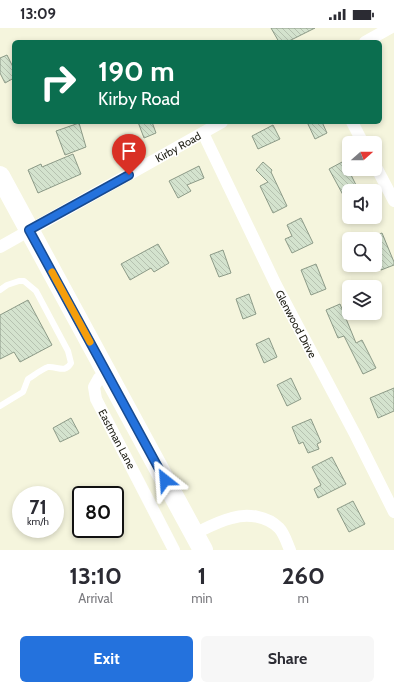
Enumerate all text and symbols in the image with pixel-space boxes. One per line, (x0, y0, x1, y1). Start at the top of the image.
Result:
text: 13:09 (20, 5, 56, 23)
text: 190 m (98, 54, 174, 88)
icon: right (32, 56, 84, 108)
text: Kirby Road (98, 88, 180, 110)
street label: Kirby Road (153, 129, 203, 165)
pin (112, 134, 146, 175)
north arrow (342, 136, 382, 176)
map controls (342, 136, 382, 320)
icon: arrive (118, 140, 140, 162)
button: sound (342, 184, 382, 224)
button: search (342, 232, 382, 272)
button: layers (342, 280, 382, 320)
street label: Glenwood Drive (272, 288, 320, 361)
street label: Eastman Lane (95, 407, 139, 472)
position arrow (144, 459, 186, 501)
speed limit sign: 80 (72, 486, 124, 538)
text: 71 (29, 495, 47, 519)
text: km/h (27, 515, 49, 528)
text: 13:10 (69, 561, 122, 590)
text: 1 (197, 561, 206, 590)
text: 260 (282, 561, 325, 590)
text: Arrival (78, 590, 113, 606)
text: min (191, 590, 213, 606)
text: m (298, 590, 309, 606)
button: Exit (20, 636, 193, 682)
button: Share (201, 636, 374, 682)

